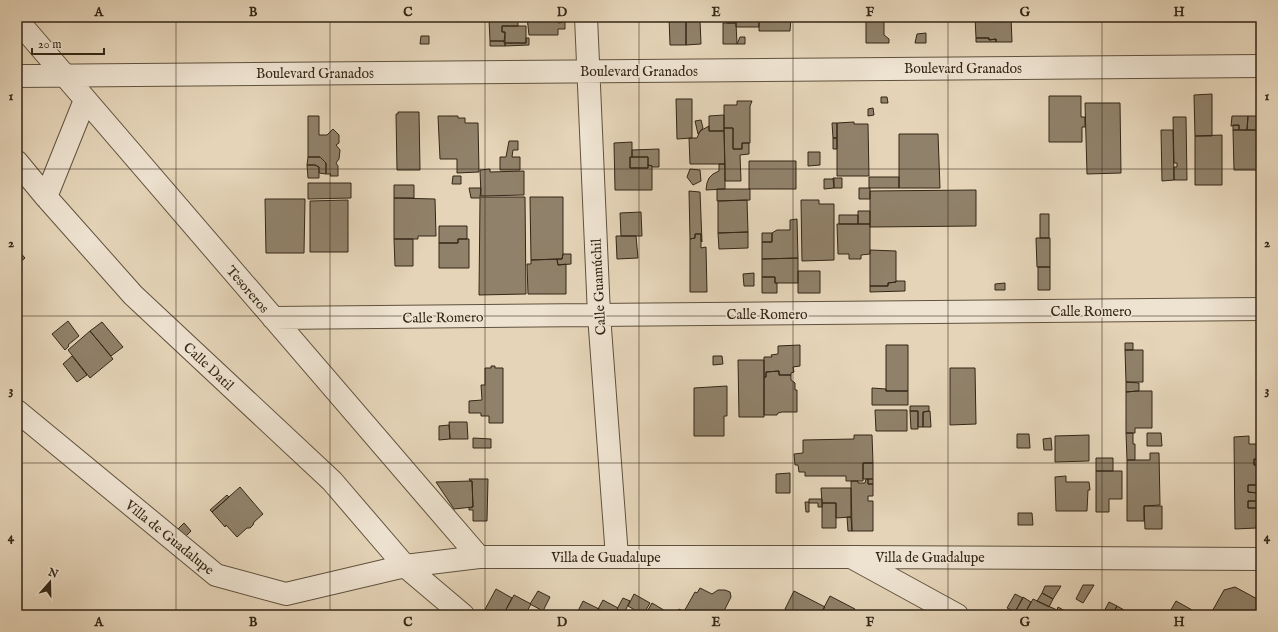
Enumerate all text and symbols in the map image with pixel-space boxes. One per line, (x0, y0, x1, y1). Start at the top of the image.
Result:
text: A (94, 4, 105, 21)
text: B (249, 4, 258, 21)
text: C (403, 4, 413, 21)
text: D (557, 4, 568, 21)
text: E (711, 4, 721, 21)
text: F (866, 4, 875, 21)
text: G (1020, 4, 1031, 21)
text: H (1173, 4, 1185, 21)
scale bar (32, 30, 104, 56)
text: 20 m (38, 37, 61, 52)
street label: Boulevard Granados (904, 60, 1022, 78)
street label: Boulevard Granados (580, 63, 698, 81)
street label: Boulevard Granados (256, 65, 374, 83)
text: 1 (9, 88, 14, 105)
text: 1 (1265, 88, 1270, 105)
text: 2 (8, 235, 14, 252)
text: 2 (1264, 235, 1270, 252)
street label: Calle Guamúchil (587, 238, 611, 336)
street label: Tesoreros (222, 262, 273, 317)
street label: Calle Romero (1050, 303, 1132, 321)
street label: Calle Romero (726, 306, 808, 324)
street label: Calle Romero (402, 308, 484, 328)
street label: Calle Datil (179, 339, 238, 395)
text: 3 (9, 382, 14, 399)
text: 3 (1265, 382, 1270, 399)
street label: Villa de Guadalupe (120, 496, 218, 580)
text: 4 (8, 529, 15, 546)
text: 4 (1264, 529, 1271, 546)
street label: Villa de Guadalupe (550, 549, 661, 567)
street label: Villa de Guadalupe (874, 549, 985, 567)
north arrow (30, 562, 70, 602)
text: N (45, 565, 60, 582)
text: A (94, 614, 105, 631)
text: B (249, 614, 258, 631)
text: C (403, 614, 413, 631)
text: D (557, 614, 568, 631)
text: E (711, 614, 721, 631)
text: F (866, 614, 875, 631)
text: G (1020, 614, 1031, 631)
text: H (1173, 614, 1185, 631)

